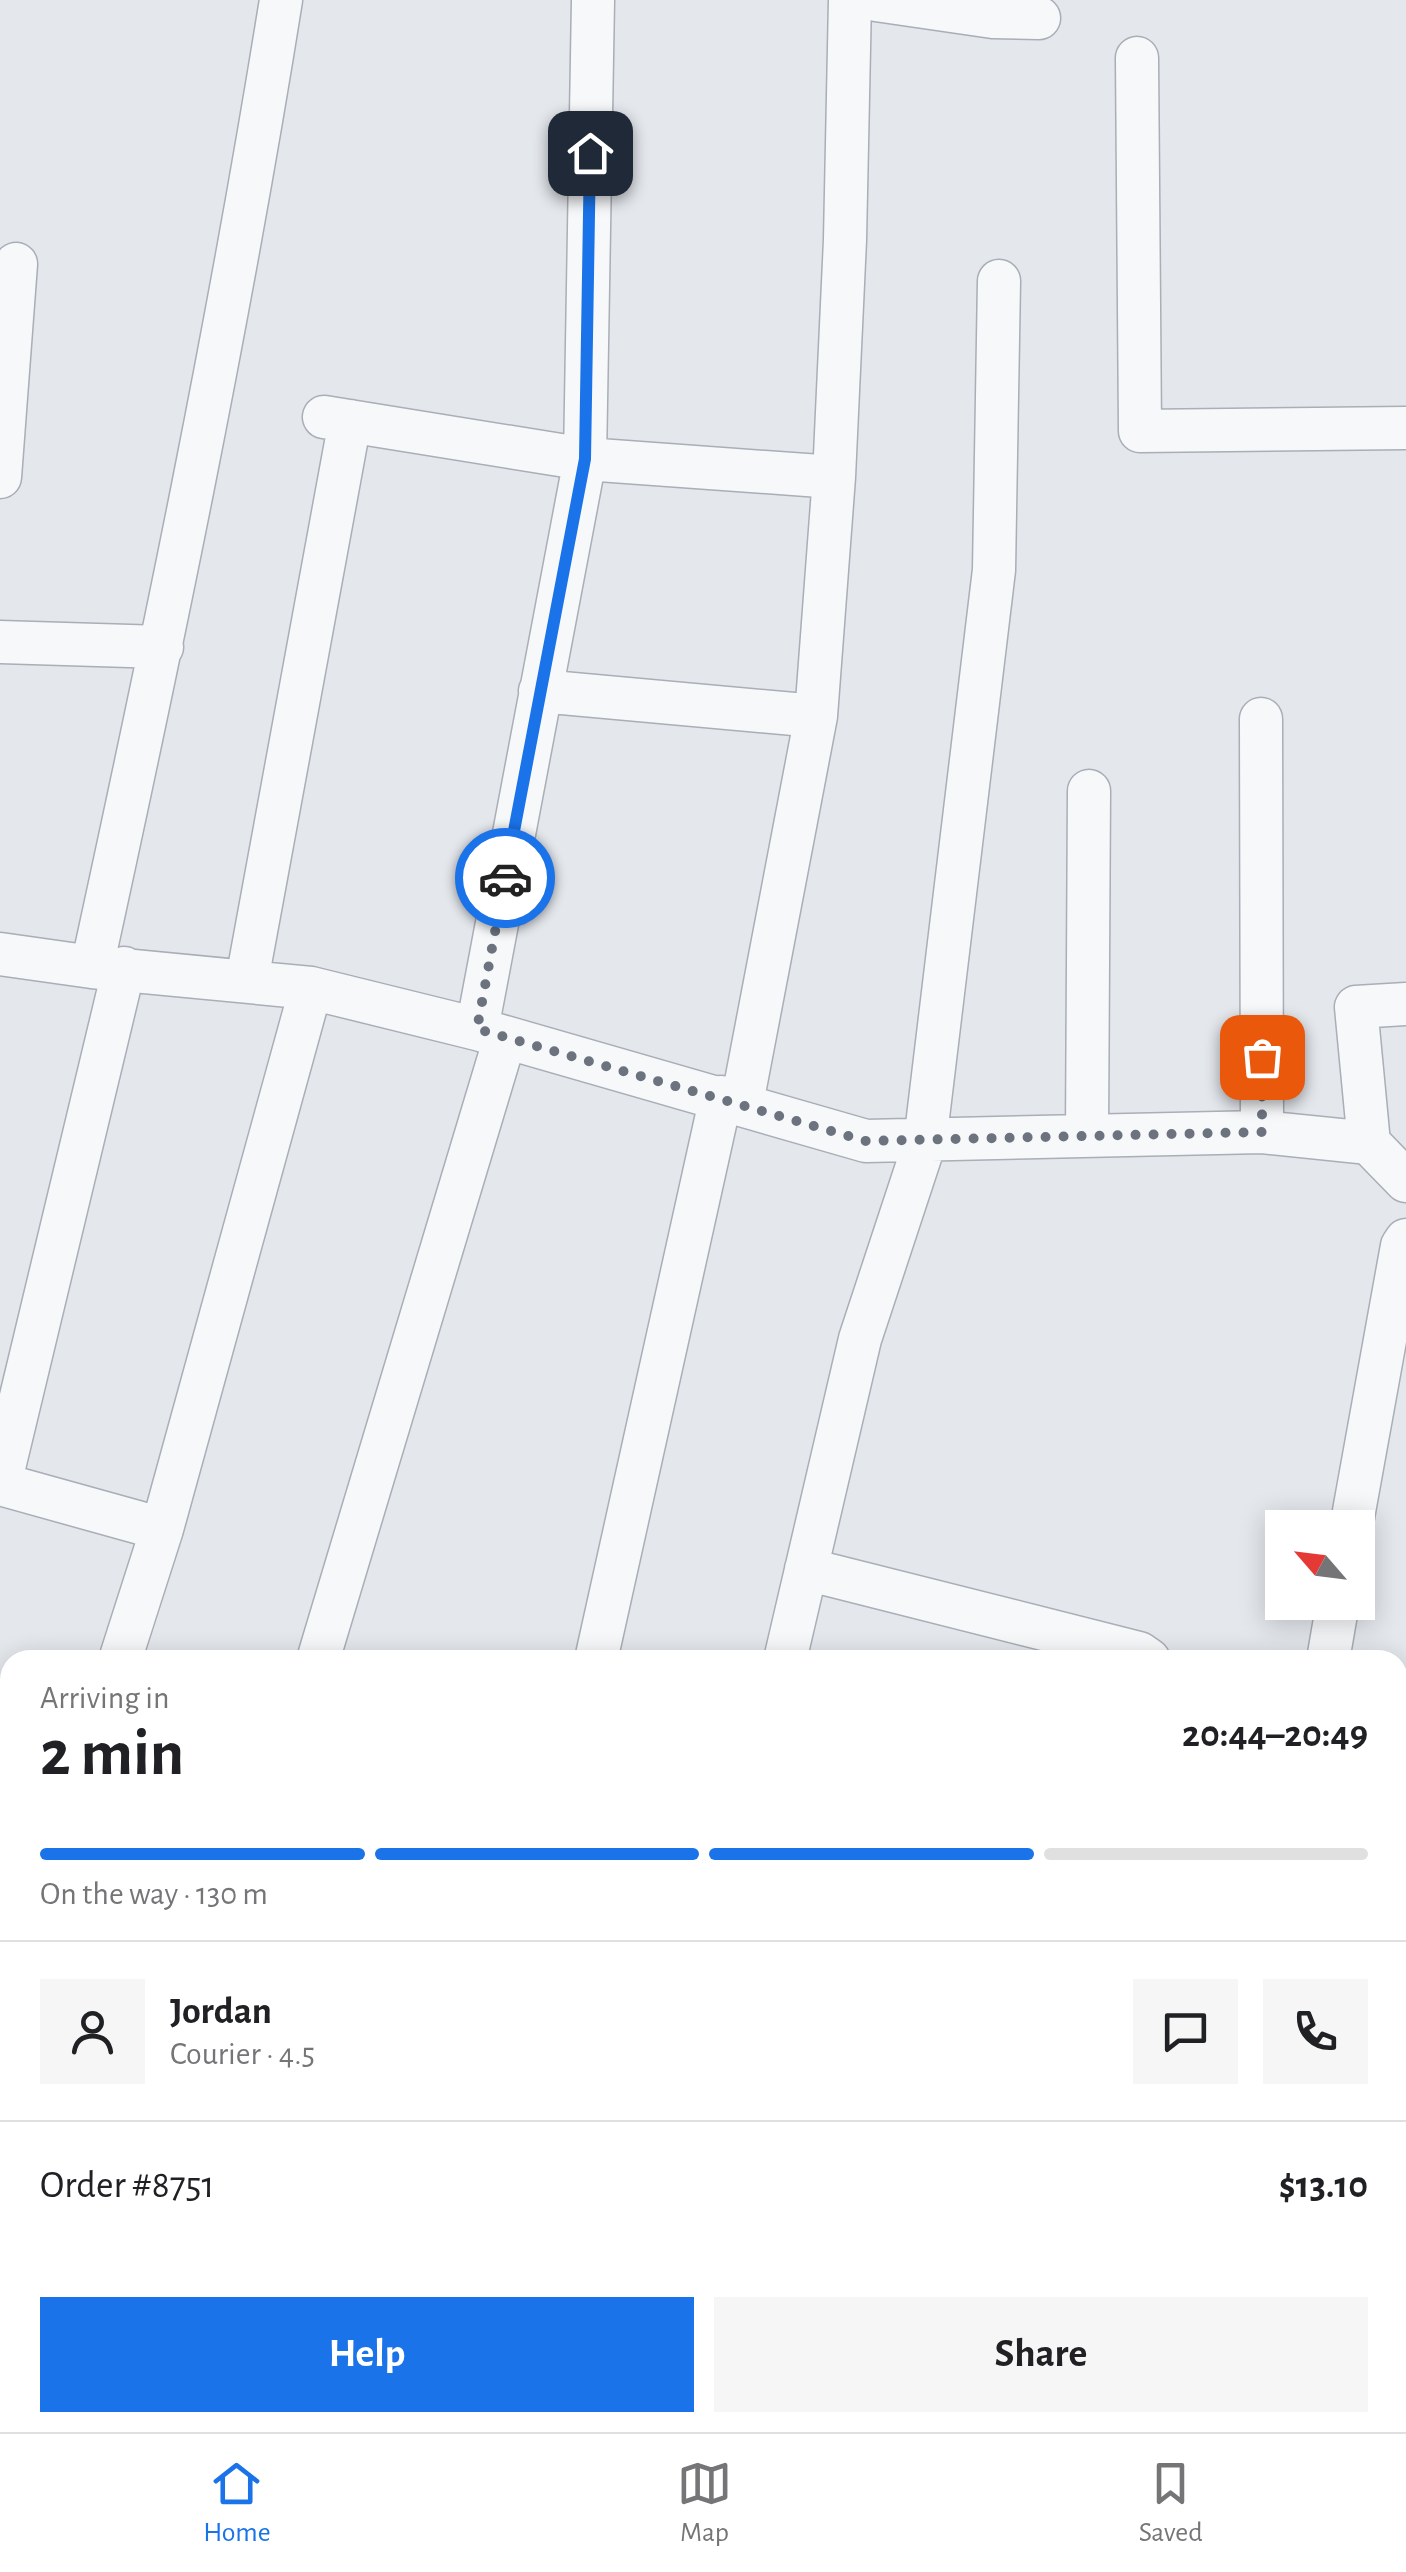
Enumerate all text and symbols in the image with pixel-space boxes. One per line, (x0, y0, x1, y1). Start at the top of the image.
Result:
pin (548, 111, 633, 196)
icon: home (563, 126, 618, 181)
courier (455, 828, 555, 928)
icon: car (478, 851, 533, 906)
pin (1220, 1015, 1305, 1100)
icon: bag (1235, 1030, 1290, 1085)
north arrow (1265, 1510, 1375, 1620)
map controls (1265, 1510, 1375, 1620)
text: Arriving in (40, 1682, 169, 1714)
text: 20:44–20:49 (1182, 1716, 1368, 1754)
text: 2 min (40, 1722, 184, 1787)
text: On the way · 130 m (40, 1878, 268, 1910)
button: person (40, 1979, 145, 2084)
button: chat (1133, 1979, 1238, 2084)
button: phone (1263, 1979, 1368, 2084)
text: Jordan (170, 1993, 272, 2031)
text: Courier · 4.5 (170, 2038, 315, 2070)
text: Order #8751 (40, 2167, 215, 2205)
text: $13.10 (1279, 2167, 1368, 2205)
button: Help (40, 2297, 694, 2412)
button: Share (714, 2297, 1368, 2412)
tab: Home (203, 2456, 271, 2550)
tab: Map (677, 2456, 732, 2550)
tab: Saved (1139, 2456, 1203, 2550)

